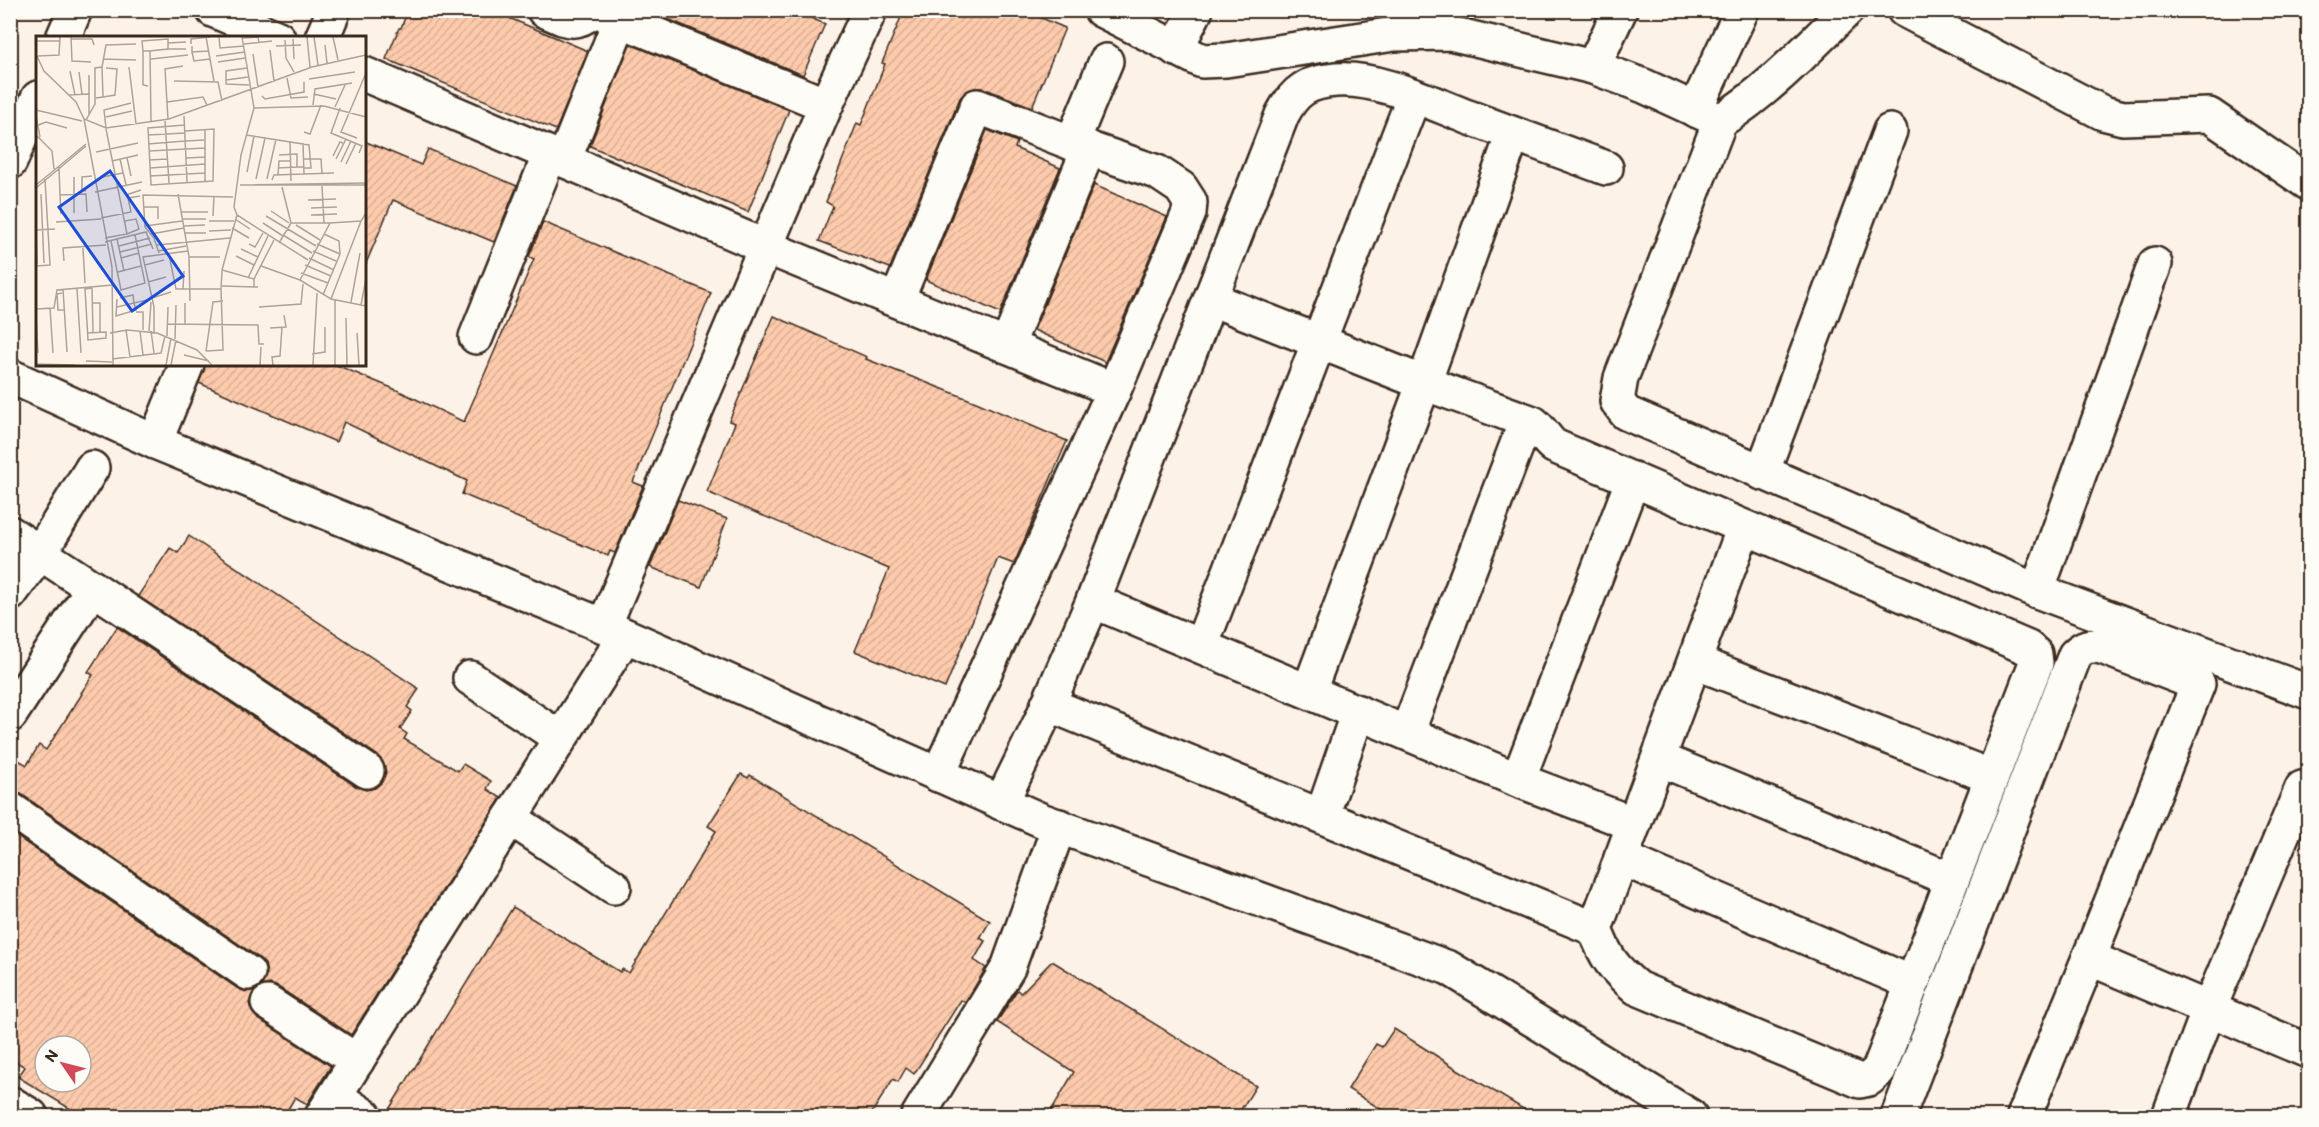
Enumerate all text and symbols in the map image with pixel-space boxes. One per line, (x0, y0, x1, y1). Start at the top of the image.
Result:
inset map (36, 36, 366, 366)
north arrow (33, 1034, 93, 1094)
text: N (40, 1046, 62, 1066)

